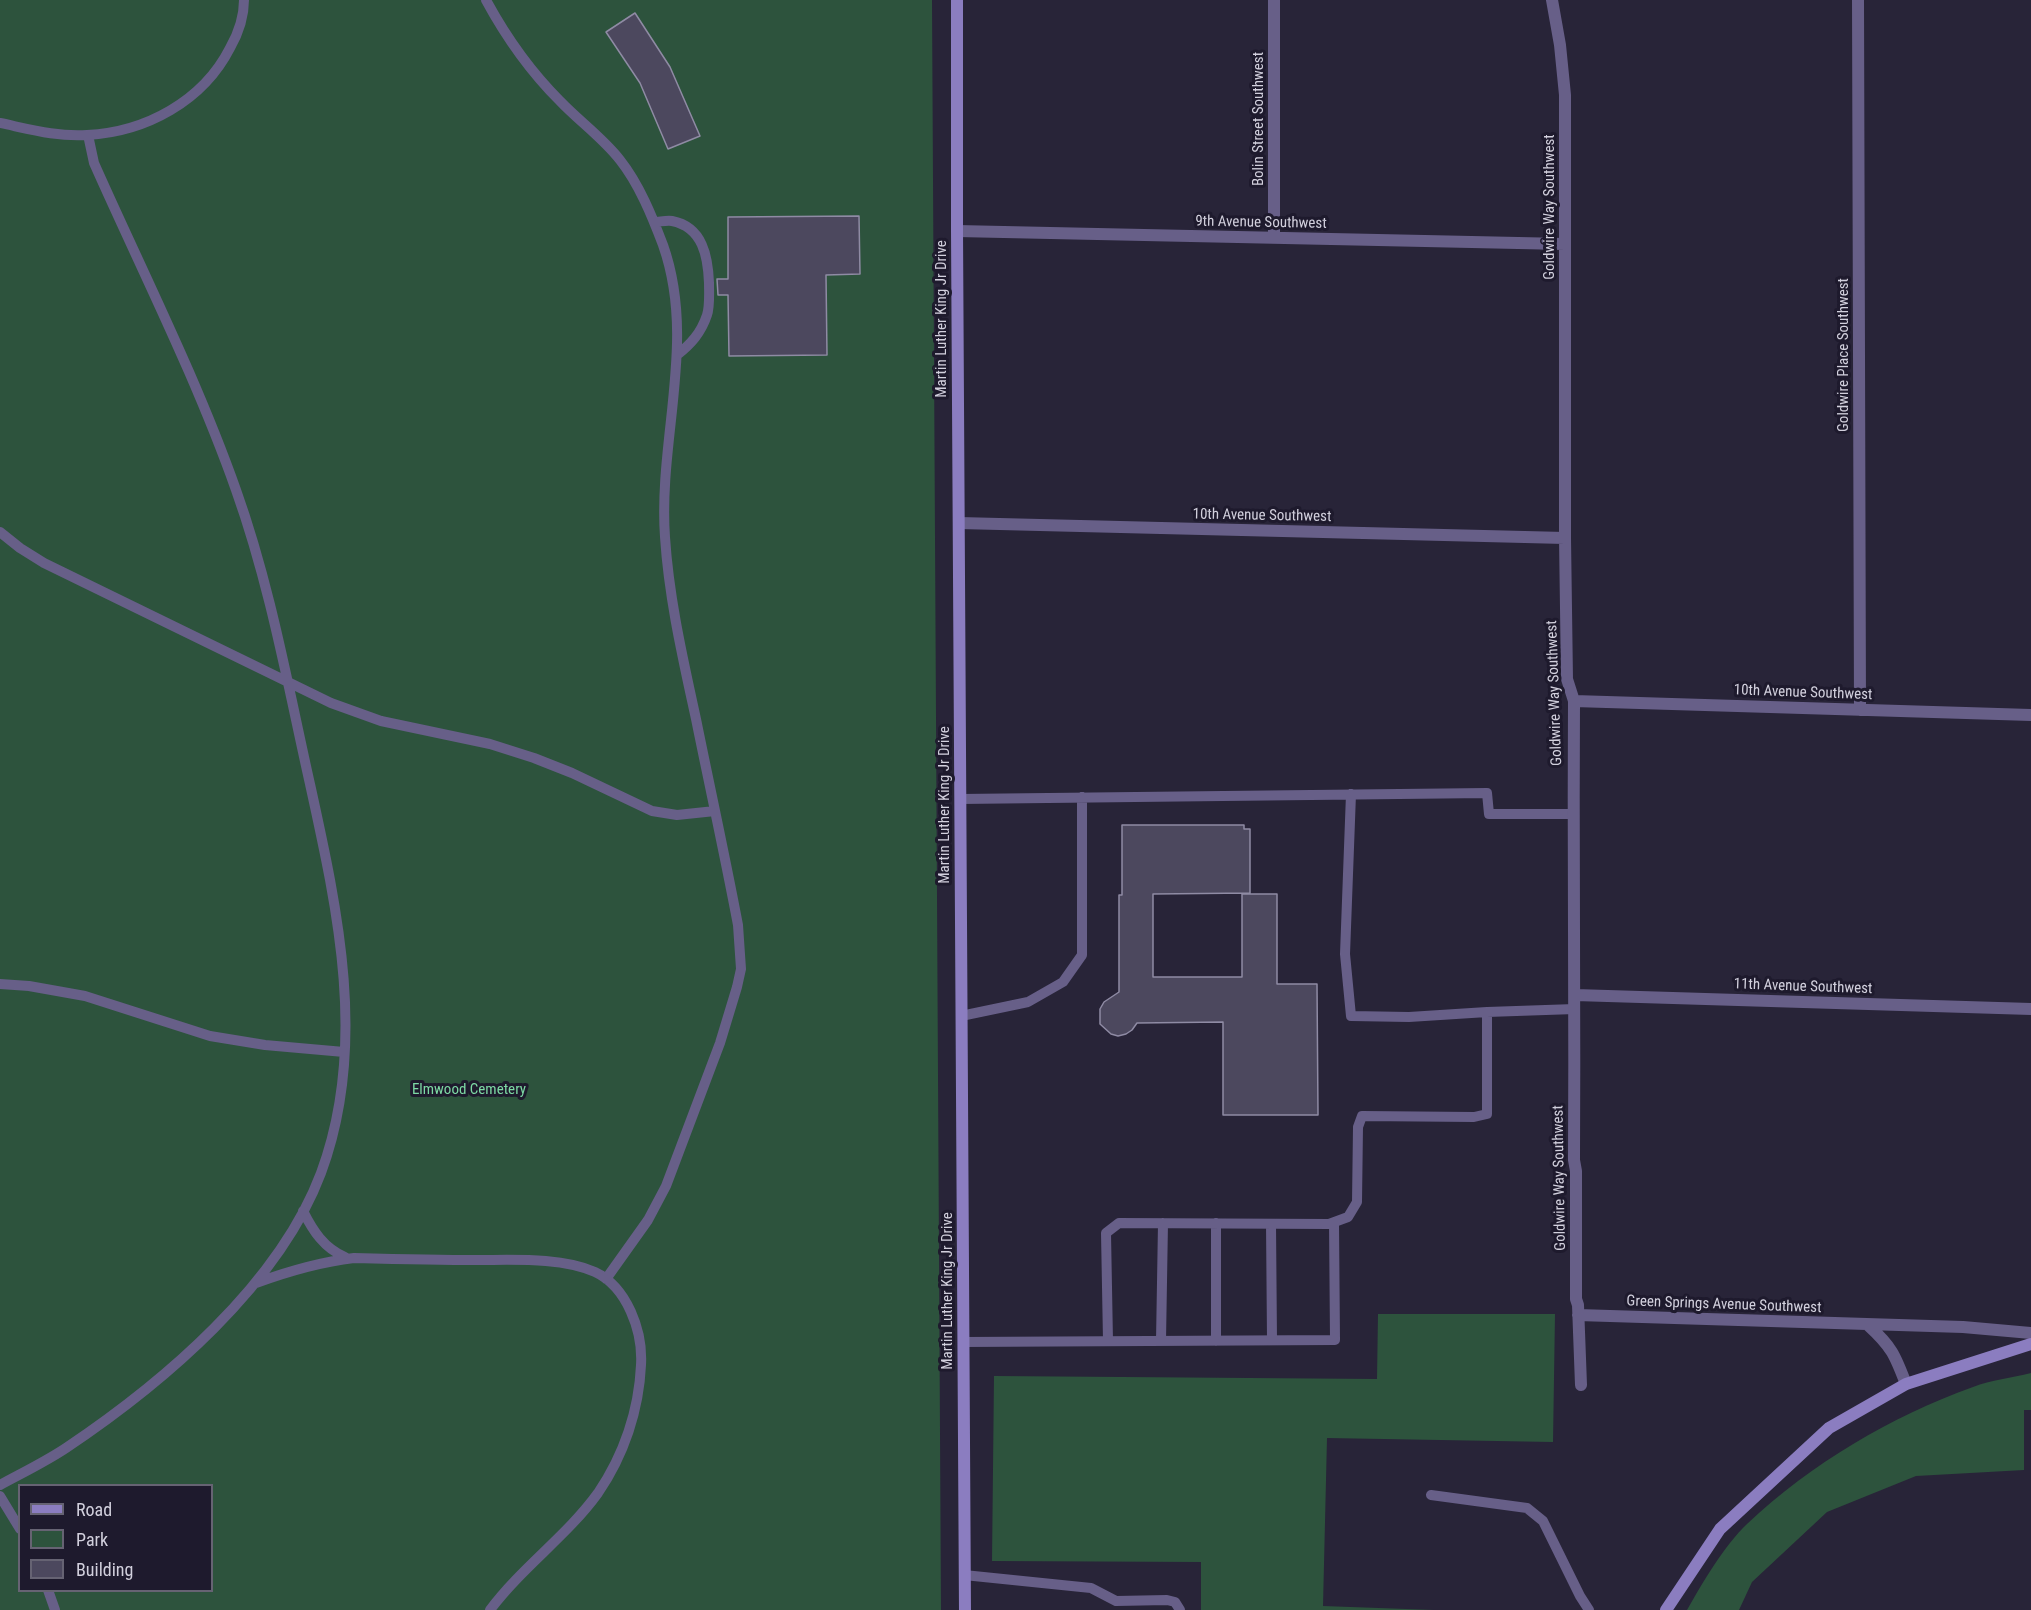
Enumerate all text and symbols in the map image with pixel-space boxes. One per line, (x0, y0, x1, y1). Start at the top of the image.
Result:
street label: Bolin Street Southwest (1250, 52, 1268, 186)
street label: Goldwire Way Southwest (1541, 134, 1559, 280)
street label: 9th Avenue Southwest (1195, 213, 1327, 233)
street label: Martin Luther King Jr Drive (933, 240, 951, 398)
street label: Goldwire Place Southwest (1835, 278, 1853, 432)
street label: 10th Avenue Southwest (1192, 506, 1332, 526)
street label: Goldwire Way Southwest (1543, 620, 1567, 766)
street label: 10th Avenue Southwest (1733, 682, 1873, 704)
street label: Martin Luther King Jr Drive (936, 726, 954, 884)
street label: 11th Avenue Southwest (1733, 976, 1873, 998)
park label: Elmwood Cemetery (412, 1081, 526, 1099)
street label: Goldwire Way Southwest (1550, 1105, 1570, 1251)
street label: Martin Luther King Jr Drive (939, 1212, 957, 1370)
street label: Green Springs Avenue Southwest (1626, 1293, 1822, 1317)
legend (18, 1484, 213, 1592)
text: Road (76, 1499, 112, 1520)
text: Park (76, 1529, 108, 1550)
text: Building (76, 1559, 133, 1580)

